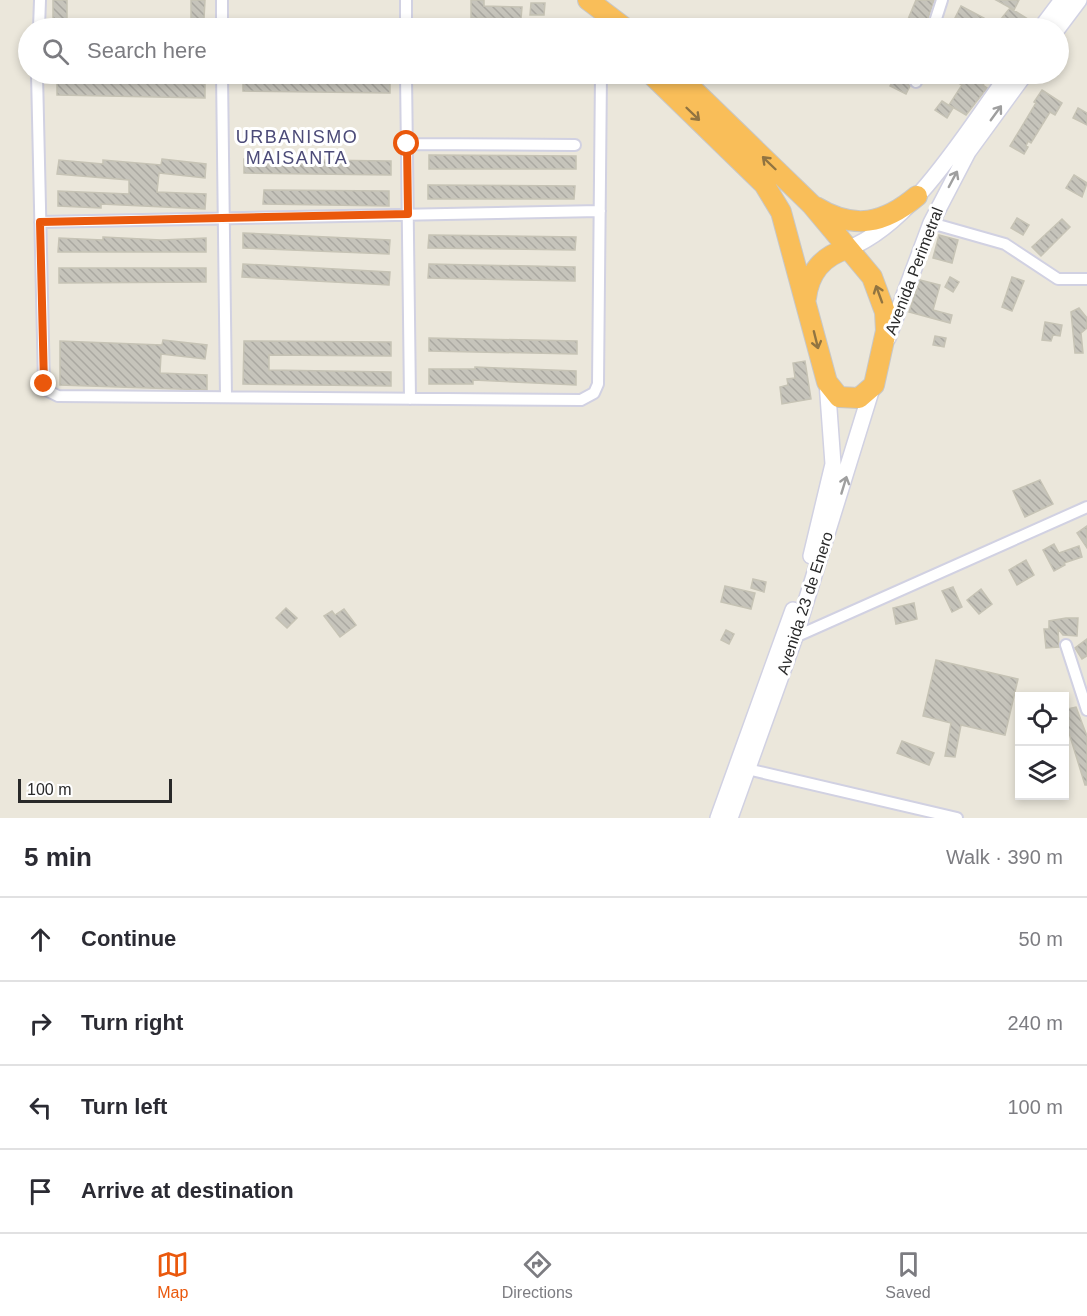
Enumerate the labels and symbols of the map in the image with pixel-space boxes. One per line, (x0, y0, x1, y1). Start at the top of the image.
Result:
one-way arrow (990, 105, 1002, 121)
one-way arrow (685, 107, 700, 121)
district label: URBANISMO MAISANTA (236, 127, 358, 168)
route start (393, 130, 419, 156)
one-way arrow (761, 156, 776, 171)
one-way arrow (948, 170, 960, 188)
street label: Avenida Perimetral (882, 205, 946, 337)
one-way arrow (873, 285, 884, 304)
one-way arrow (811, 330, 823, 349)
route end (30, 370, 56, 396)
one-way arrow (839, 476, 850, 495)
street label: Avenida 23 de Enero (774, 529, 836, 677)
scale bar (18, 776, 172, 804)

